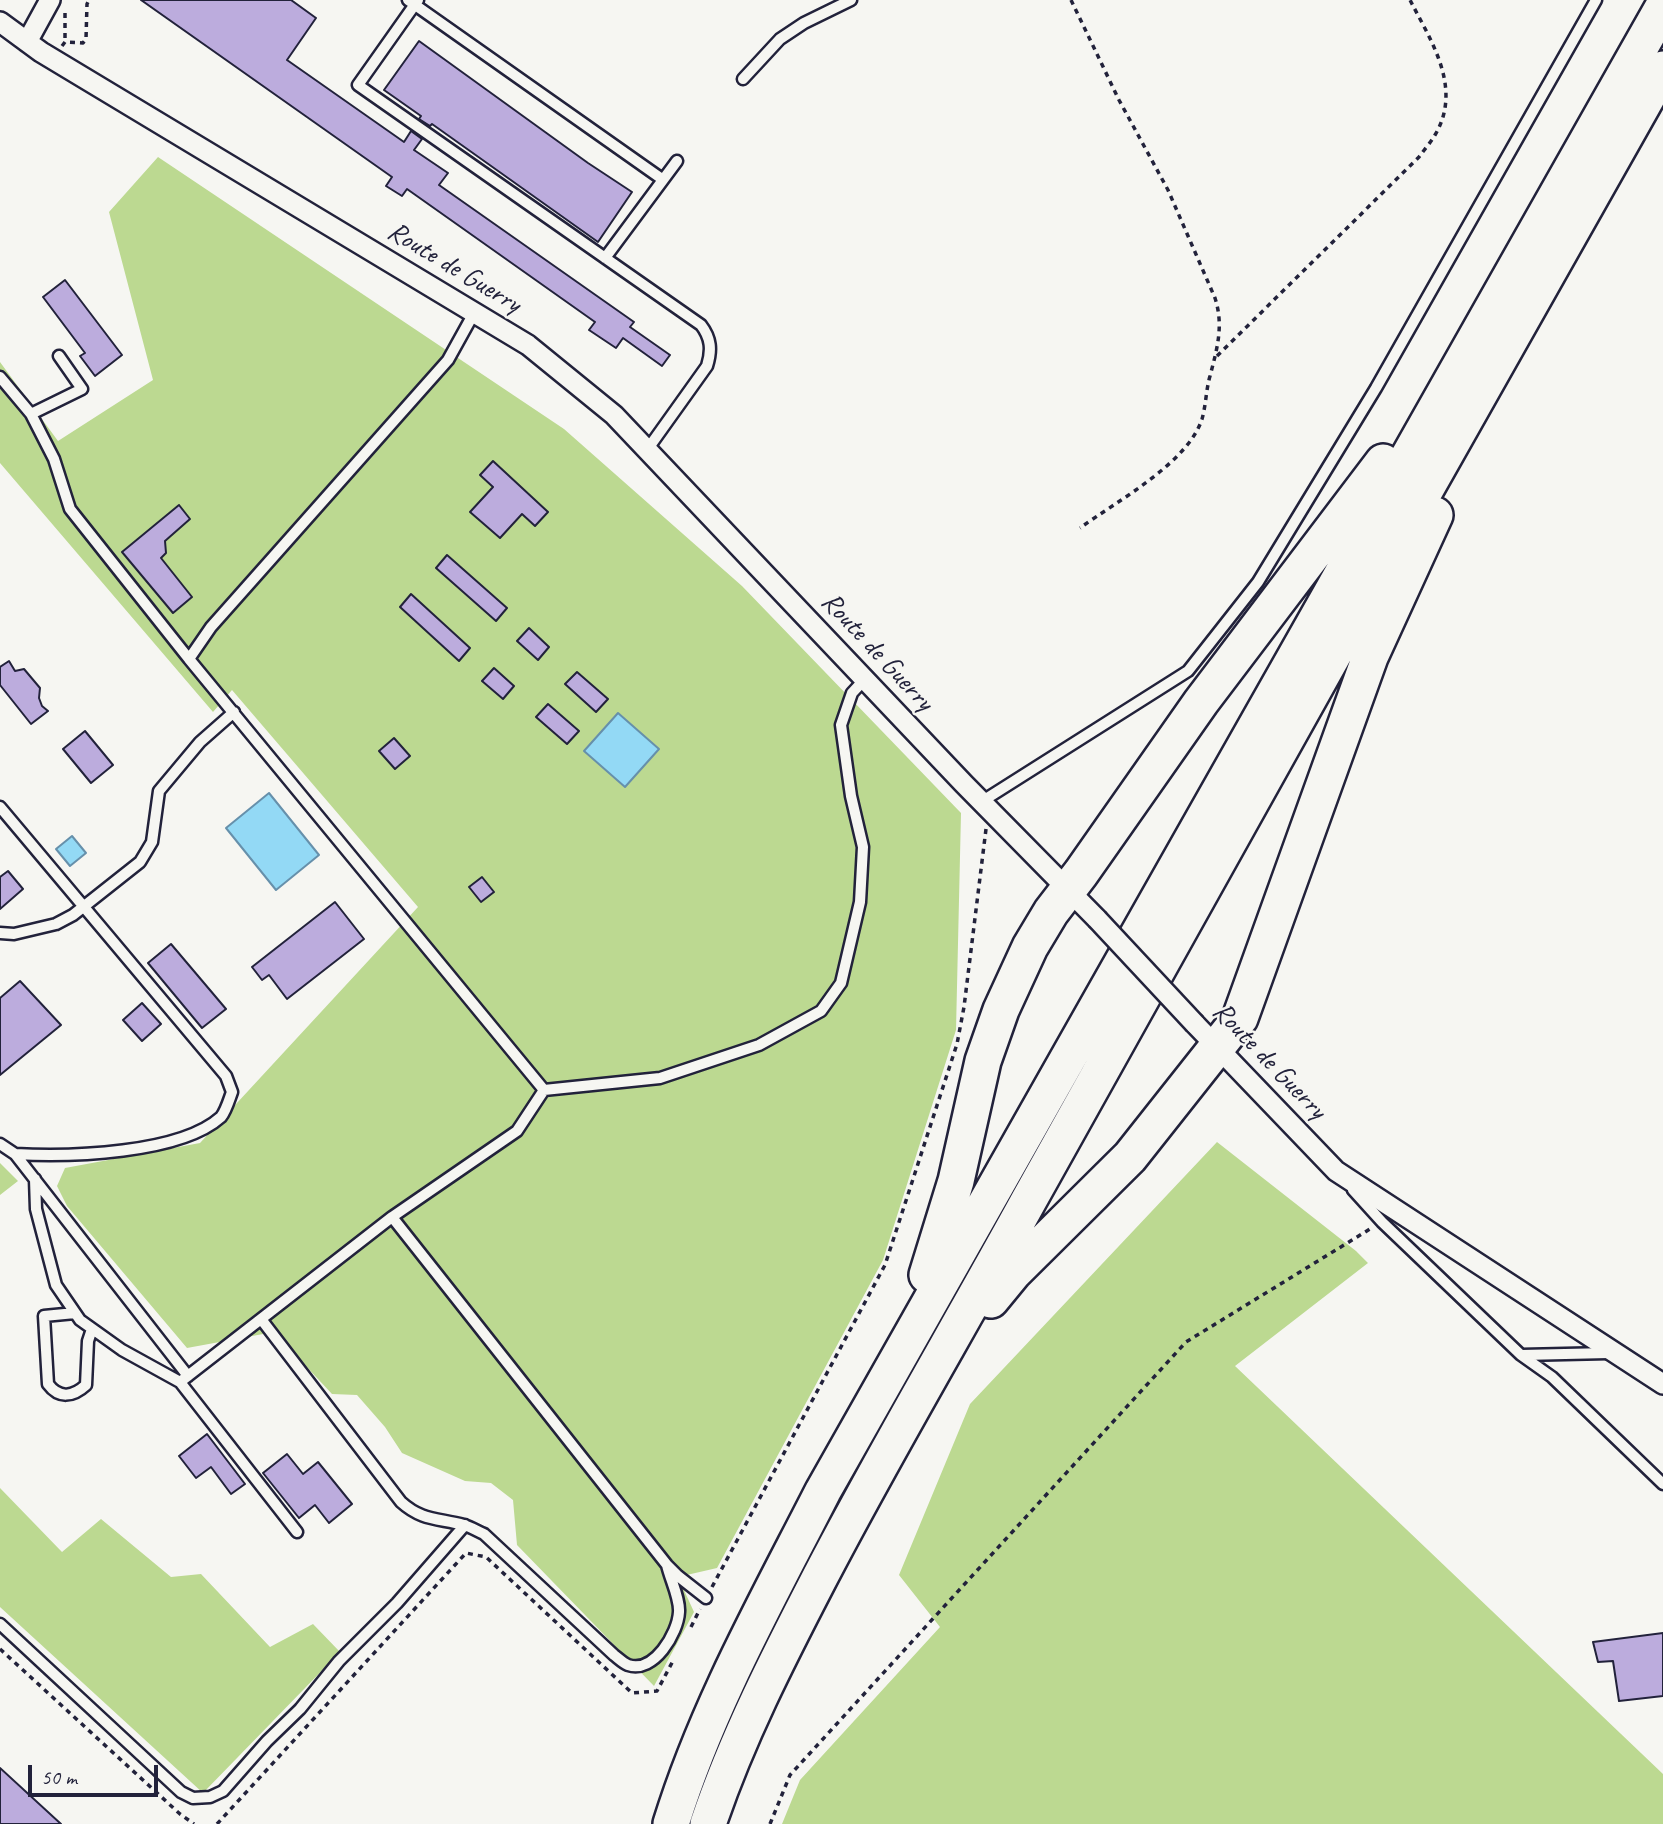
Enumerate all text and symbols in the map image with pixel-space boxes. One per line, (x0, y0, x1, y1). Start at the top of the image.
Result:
street label: Route de Guerry (381, 215, 527, 321)
street label: Route de Guerry (814, 586, 940, 718)
street label: Route de Guerry (1205, 995, 1333, 1127)
scale bar (32, 1750, 161, 1794)
text: 50 m (41, 1764, 77, 1790)

